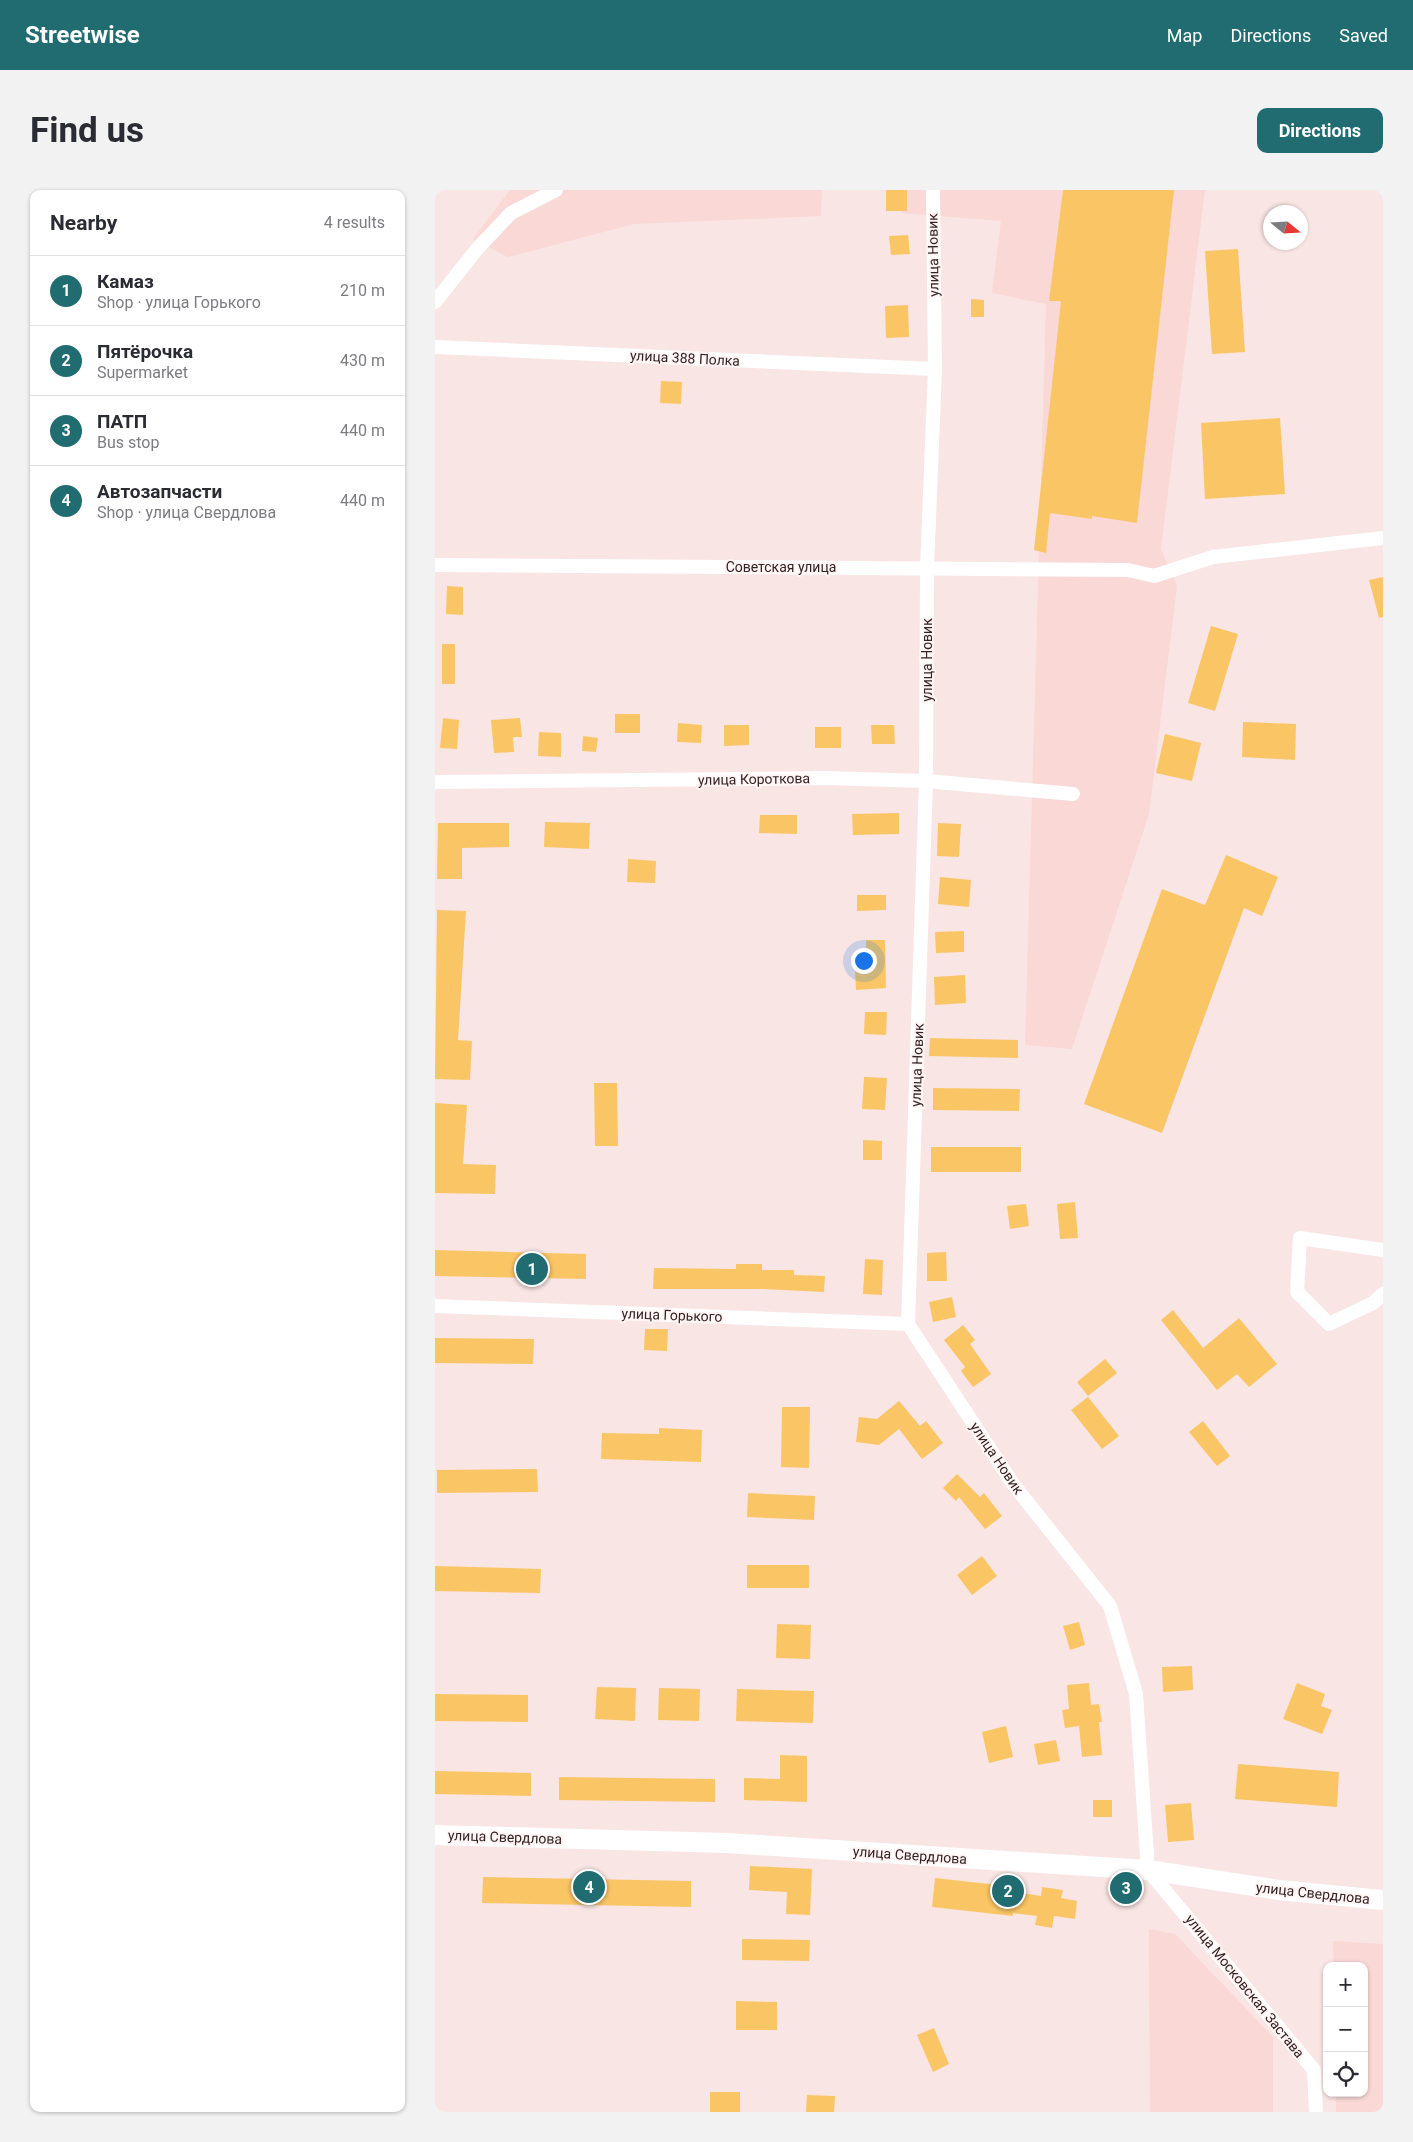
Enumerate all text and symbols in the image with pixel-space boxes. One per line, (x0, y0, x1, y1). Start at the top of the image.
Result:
text: Streetwise (25, 21, 140, 49)
text: Map (1167, 25, 1202, 46)
text: Directions (1230, 25, 1311, 46)
text: Saved (1339, 25, 1388, 46)
button: Directions (1257, 108, 1383, 153)
text: Find us (30, 110, 144, 151)
north arrow (1263, 205, 1308, 250)
text: Nearby (50, 211, 117, 235)
text: 4 results (324, 213, 385, 232)
street label: улица Новик (924, 213, 942, 297)
text: Камаз (97, 270, 154, 293)
text: 1 (61, 281, 71, 300)
text: 210 m (340, 281, 385, 300)
text: Shop · улица Горького (97, 293, 261, 312)
text: Пятёрочка (97, 340, 193, 363)
street label: улица 388 Полка (630, 347, 740, 369)
text: 2 (61, 351, 71, 370)
text: 430 m (340, 351, 385, 370)
text: Supermarket (97, 363, 188, 382)
text: ПАТП (97, 410, 147, 433)
text: 3 (61, 421, 71, 440)
text: 440 m (340, 421, 385, 440)
text: Bus stop (97, 433, 159, 452)
text: Автозапчасти (97, 480, 222, 503)
text: 4 (61, 491, 71, 510)
text: 440 m (340, 491, 385, 510)
text: Shop · улица Свердлова (97, 503, 276, 522)
street label: Советская улица (726, 559, 836, 575)
street label: улица Новик (919, 618, 935, 702)
street label: улица Короткова (698, 770, 810, 788)
your location (851, 948, 877, 974)
street label: улица Новик (908, 1023, 926, 1107)
pin: 1 (516, 1250, 548, 1288)
street label: улица Горького (621, 1305, 723, 1325)
street label: улица Новик (967, 1419, 1027, 1497)
street label: улица Свердлова (448, 1827, 562, 1847)
street label: улица Свердлова (852, 1843, 968, 1867)
pin: 4 (573, 1868, 605, 1906)
pin: 3 (1110, 1869, 1142, 1907)
pin: 2 (992, 1872, 1024, 1910)
street label: улица Свердлова (1255, 1879, 1371, 1907)
street label: улица Московская Застава (1182, 1911, 1308, 2061)
map controls (1323, 1962, 1368, 2097)
button: + (1323, 1962, 1368, 2007)
button: − (1323, 2007, 1368, 2052)
button: locate (1323, 2052, 1368, 2097)

